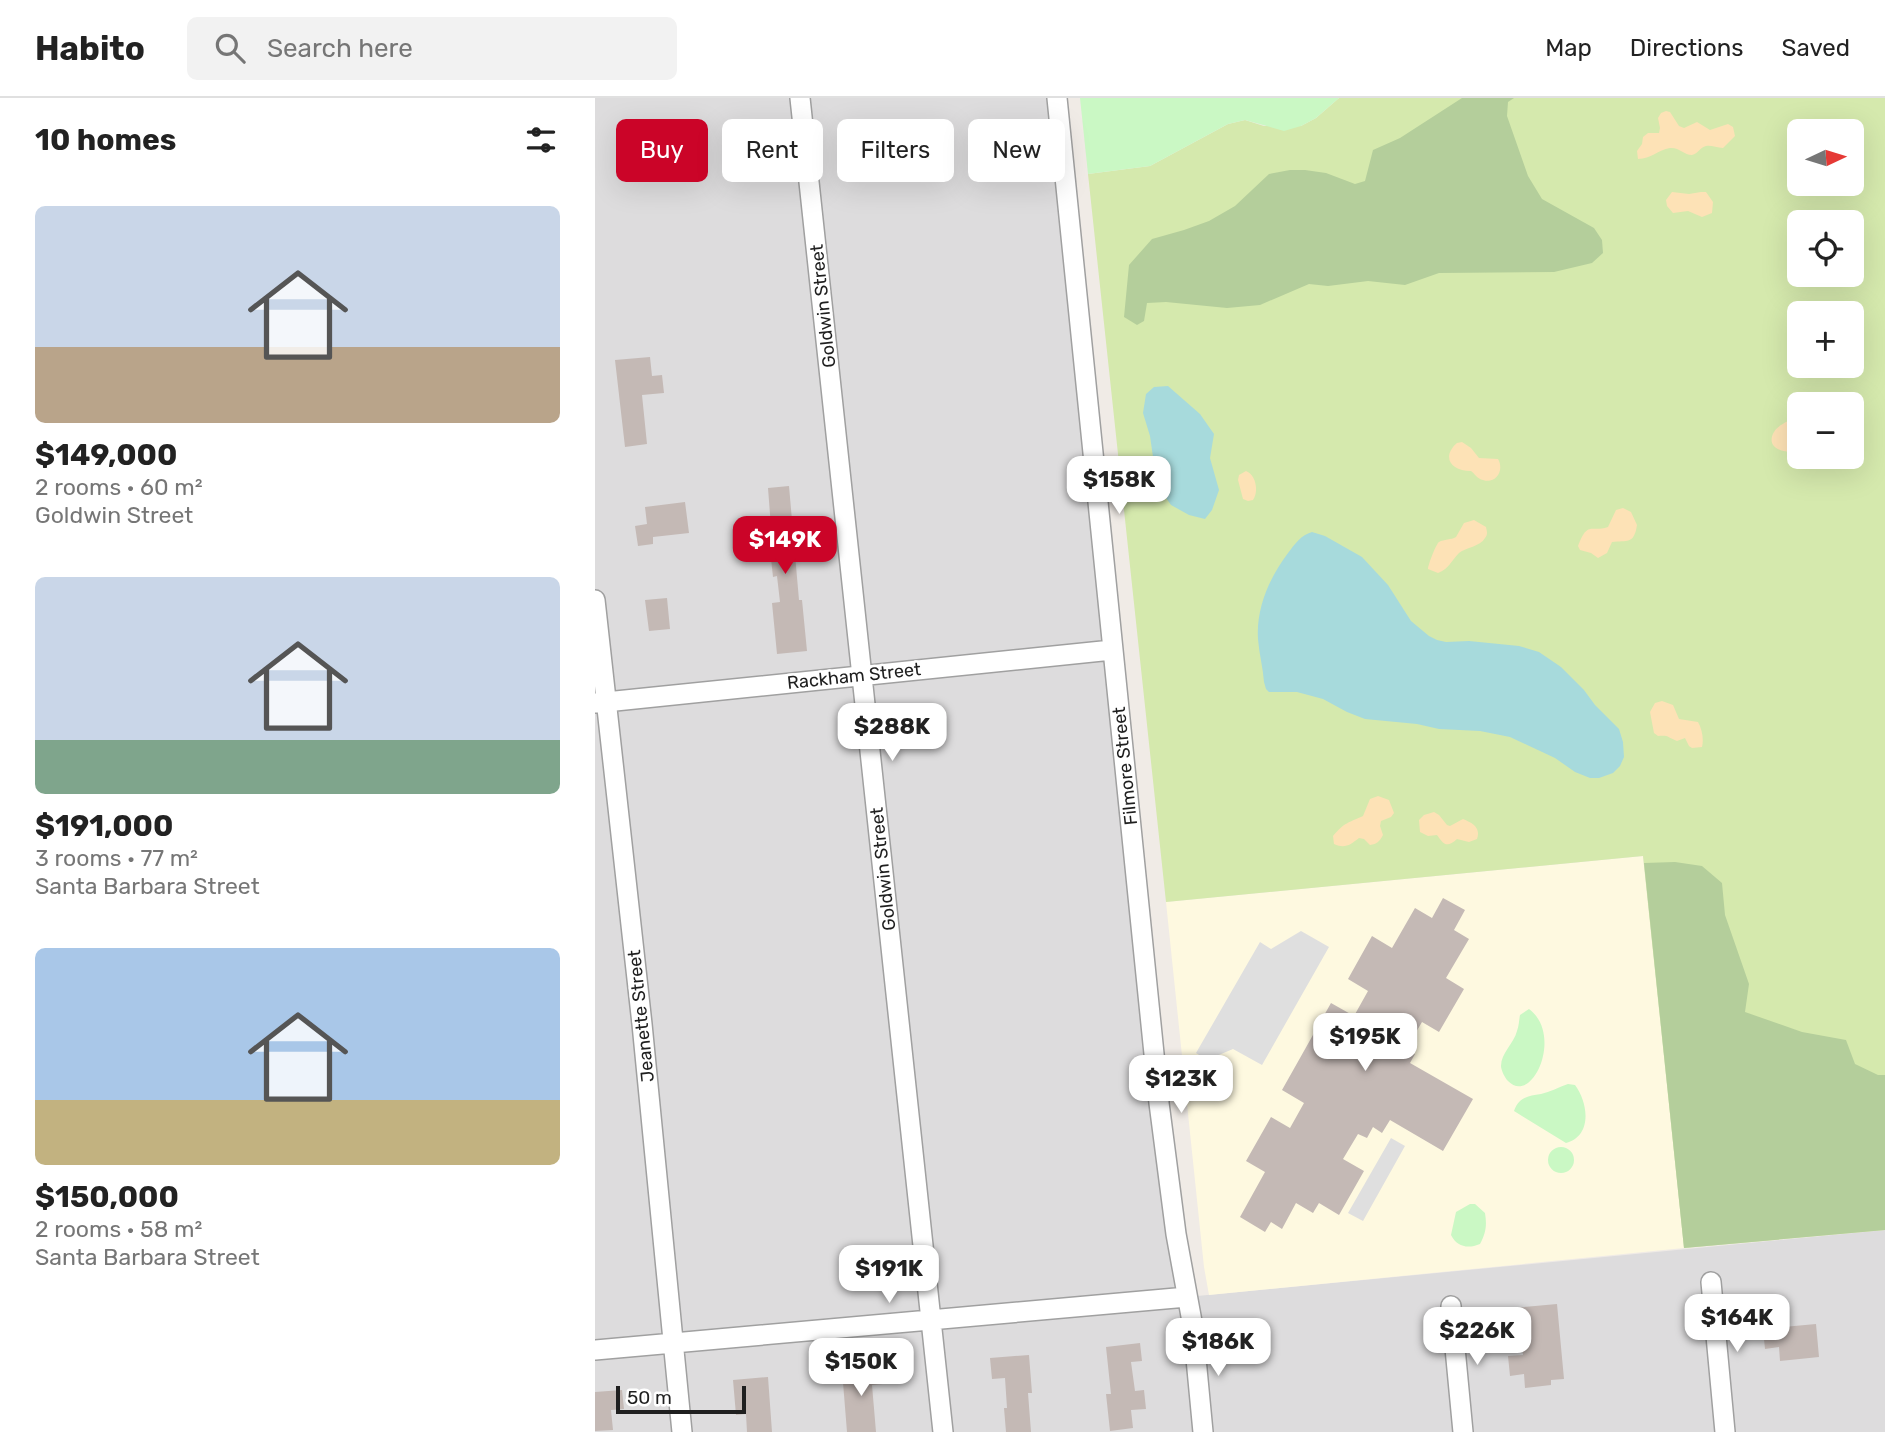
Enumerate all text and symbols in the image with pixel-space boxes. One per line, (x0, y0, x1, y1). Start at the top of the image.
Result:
search box (187, 17, 677, 80)
text: Habito (35, 29, 145, 68)
icon: search (211, 29, 249, 67)
text: Search here (267, 33, 413, 64)
text: Map (1545, 34, 1592, 62)
text: Directions (1630, 34, 1743, 62)
text: Saved (1781, 34, 1850, 62)
chip: Buy (616, 119, 708, 182)
chip: Rent (722, 119, 823, 182)
chip: Filters (837, 119, 954, 182)
chip: New (968, 119, 1065, 182)
north arrow (1787, 119, 1864, 196)
map controls (1787, 119, 1864, 469)
icon: filters (522, 121, 560, 159)
text: 10 homes (35, 122, 176, 158)
button: locate (1787, 210, 1864, 287)
street label: Goldwin Street (806, 243, 840, 369)
icon: home (235, 252, 361, 378)
button: + (1787, 301, 1864, 378)
button: − (1787, 392, 1864, 469)
text: $149,000 (35, 437, 177, 473)
pin: $158K (1070, 456, 1168, 516)
text: $158K (1083, 465, 1155, 493)
text: 2 rooms · 60 m² (35, 473, 203, 501)
text: Goldwin Street (35, 501, 193, 529)
pin: $149K (736, 517, 834, 576)
text: $149K (749, 525, 821, 553)
icon: home (235, 623, 361, 749)
street label: Rackham Street (786, 658, 922, 694)
pin: $288K (843, 704, 941, 763)
street label: Filmore Street (1108, 706, 1142, 826)
text: $288K (854, 712, 930, 740)
street label: Goldwin Street (866, 806, 900, 932)
text: $191,000 (35, 808, 173, 844)
text: 3 rooms · 77 m² (35, 844, 198, 872)
text: Santa Barbara Street (35, 872, 260, 900)
street label: Jeanette Street (623, 949, 659, 1083)
icon: home (235, 994, 361, 1120)
pin: $195K (1316, 1014, 1414, 1073)
text: $195K (1329, 1022, 1401, 1050)
pin: $123K (1132, 1056, 1230, 1115)
text: $123K (1145, 1064, 1217, 1092)
text: $150,000 (35, 1179, 179, 1215)
text: 2 rooms · 58 m² (35, 1215, 202, 1243)
text: Santa Barbara Street (35, 1243, 260, 1271)
pin: $191K (840, 1246, 938, 1305)
text: $191K (855, 1254, 923, 1282)
pin: $164K (1688, 1294, 1786, 1354)
text: $164K (1701, 1303, 1773, 1331)
pin: $226K (1428, 1308, 1526, 1367)
text: $226K (1439, 1316, 1515, 1344)
pin: $186K (1169, 1318, 1267, 1378)
text: $186K (1182, 1327, 1254, 1355)
pin: $150K (812, 1338, 910, 1398)
text: $150K (825, 1347, 897, 1375)
scale bar (616, 1383, 745, 1415)
text: 50 m (627, 1386, 672, 1409)

